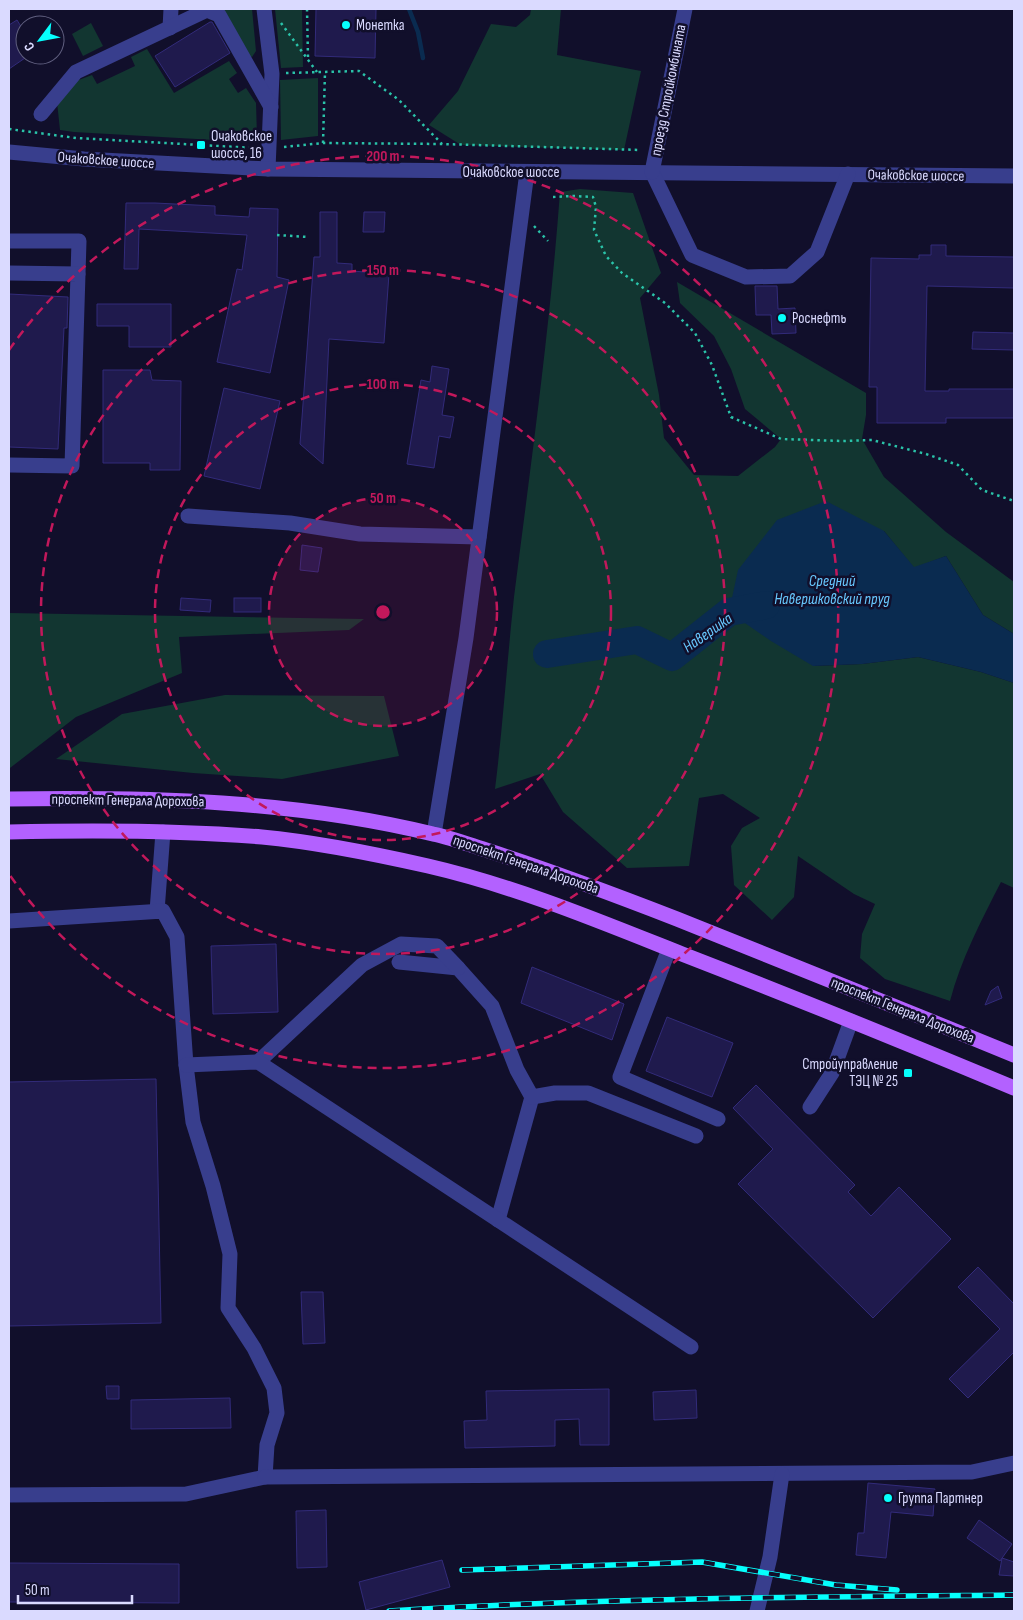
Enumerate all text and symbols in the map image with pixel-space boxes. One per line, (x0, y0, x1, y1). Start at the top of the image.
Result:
north arrow (15, 15, 65, 65)
place label: Монетка (356, 16, 405, 35)
marker: Монетка (340, 19, 352, 31)
street label: проезд Стройкомбината (646, 23, 691, 157)
text: С (20, 39, 39, 54)
place label: Очаковское шоссе, 16 (211, 127, 272, 163)
marker: Очаковское шоссе, 16 (195, 139, 207, 151)
text: 200 m (366, 147, 400, 166)
street label: Очаковское шоссе (57, 148, 155, 173)
street label: Очаковское шоссе (463, 163, 559, 182)
street label: Очаковское шоссе (867, 165, 965, 186)
text: 150 m (367, 261, 399, 280)
place label: Роснефть (792, 309, 846, 328)
marker: Роснефть (776, 312, 788, 324)
text: 100 m (367, 375, 399, 394)
text: 50 m (370, 489, 396, 508)
water label: Средний Навершковский пруд (774, 572, 890, 609)
centre of rings (374, 603, 392, 621)
water label: Навершка (680, 609, 737, 657)
street label: проспект Генерала Дорохова (52, 790, 205, 811)
street label: проспект Генерала Дорохова (451, 831, 601, 898)
street label: проспект Генерала Дорохова (828, 973, 977, 1048)
place label: Стройуправление ТЭЦ № 25 (802, 1055, 898, 1091)
marker: Стройуправление ТЭЦ № 25 (902, 1067, 914, 1079)
place label: Группа Партнер (898, 1489, 983, 1508)
marker: Группа Партнер (882, 1492, 894, 1504)
scale bar (18, 1572, 131, 1604)
text: 50 m (25, 1581, 50, 1600)

